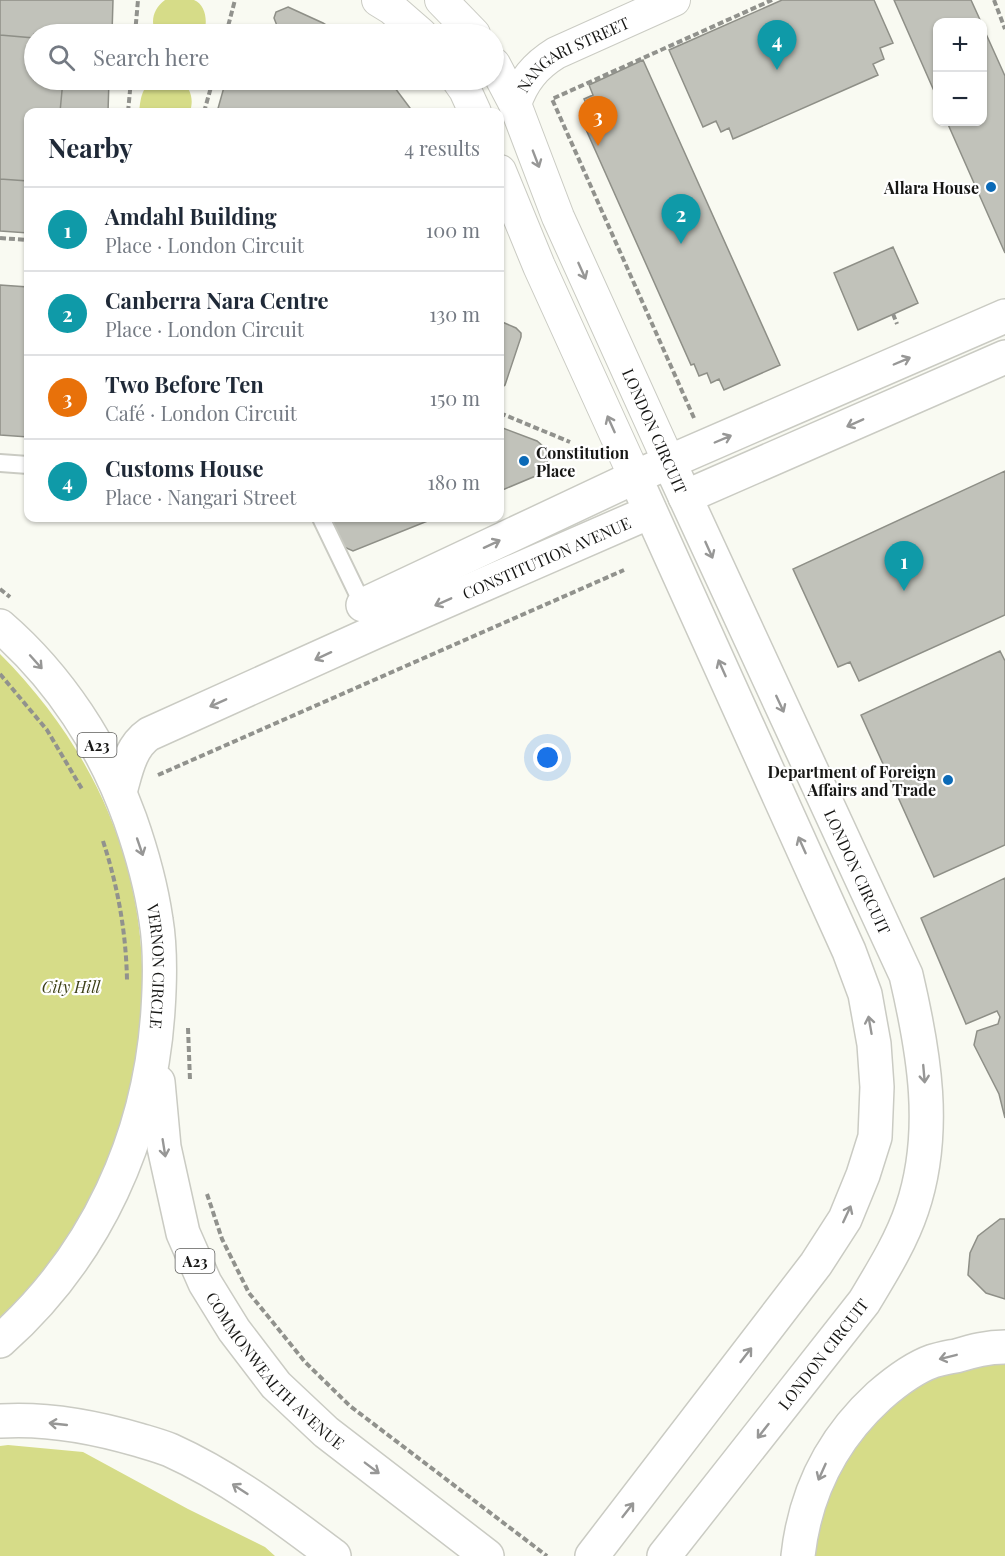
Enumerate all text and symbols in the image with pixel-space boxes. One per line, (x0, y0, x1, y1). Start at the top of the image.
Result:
street label: NANGARI STREET (511, 11, 632, 96)
map controls (933, 18, 987, 126)
button: + (933, 18, 987, 72)
pin: 4 (758, 20, 796, 70)
search box (24, 24, 504, 90)
icon: search (45, 41, 78, 74)
text: Search here (93, 42, 209, 72)
button: − (933, 72, 987, 126)
pin: 3 (578, 96, 618, 146)
text: Nearby (48, 130, 133, 165)
text: 4 results (404, 134, 480, 161)
one-way arrow (531, 149, 542, 168)
place label: Allara House (883, 177, 979, 198)
marker: Allara House (984, 180, 998, 194)
pin: 2 (662, 194, 700, 244)
text: Amdahl Building (105, 201, 277, 231)
text: 1 (64, 216, 71, 243)
text: 100 m (426, 216, 480, 243)
text: Place · London Circuit (105, 231, 304, 258)
one-way arrow (577, 261, 589, 279)
text: Canberra Nara Centre (105, 285, 329, 315)
text: 2 (62, 300, 73, 327)
text: 130 m (429, 300, 480, 327)
text: Place · London Circuit (105, 315, 304, 342)
one-way arrow (892, 355, 910, 366)
street label: LONDON CIRCUIT (618, 365, 692, 497)
text: Two Before Ten (105, 369, 264, 399)
text: 3 (63, 384, 72, 411)
text: 150 m (430, 384, 480, 411)
text: Café · London Circuit (105, 399, 297, 426)
one-way arrow (604, 415, 615, 433)
one-way arrow (847, 417, 865, 429)
one-way arrow (714, 432, 732, 443)
place label: Constitution Place (536, 442, 629, 481)
text: Customs House (105, 453, 264, 483)
marker: Constitution Place (517, 454, 531, 468)
text: 4 (62, 468, 73, 495)
text: 180 m (427, 468, 480, 495)
text: Place · Nangari Street (105, 483, 296, 510)
street label: CONSTITUTION AVENUE (459, 511, 634, 603)
one-way arrow (482, 538, 500, 549)
one-way arrow (704, 541, 716, 559)
pin: 1 (884, 542, 924, 591)
one-way arrow (434, 597, 452, 608)
one-way arrow (314, 650, 332, 662)
one-way arrow (29, 654, 43, 669)
one-way arrow (715, 659, 727, 677)
one-way arrow (775, 695, 786, 713)
one-way arrow (209, 698, 227, 710)
road number: A23 (78, 733, 116, 757)
your location (533, 743, 562, 772)
place label: Department of Foreign Affairs and Trade (767, 761, 936, 800)
marker: Department of Foreign Affairs and Trade (941, 773, 955, 787)
street label: LONDON CIRCUIT (820, 806, 896, 937)
one-way arrow (135, 837, 146, 856)
one-way arrow (796, 837, 808, 855)
street label: VERNON CIRCLE (143, 901, 170, 1030)
park label: City Hill (42, 976, 101, 997)
one-way arrow (864, 1015, 875, 1035)
one-way arrow (919, 1063, 930, 1083)
one-way arrow (159, 1138, 170, 1158)
one-way arrow (841, 1206, 853, 1224)
road number: A23 (176, 1249, 214, 1273)
street label: COMMONWEALTH AVENUE (202, 1288, 349, 1453)
street label: LONDON CIRCUIT (773, 1294, 873, 1414)
one-way arrow (740, 1347, 753, 1363)
one-way arrow (939, 1352, 958, 1364)
one-way arrow (49, 1418, 69, 1429)
one-way arrow (757, 1422, 770, 1438)
one-way arrow (364, 1461, 380, 1474)
one-way arrow (816, 1462, 827, 1480)
one-way arrow (232, 1482, 249, 1494)
one-way arrow (621, 1502, 634, 1518)

